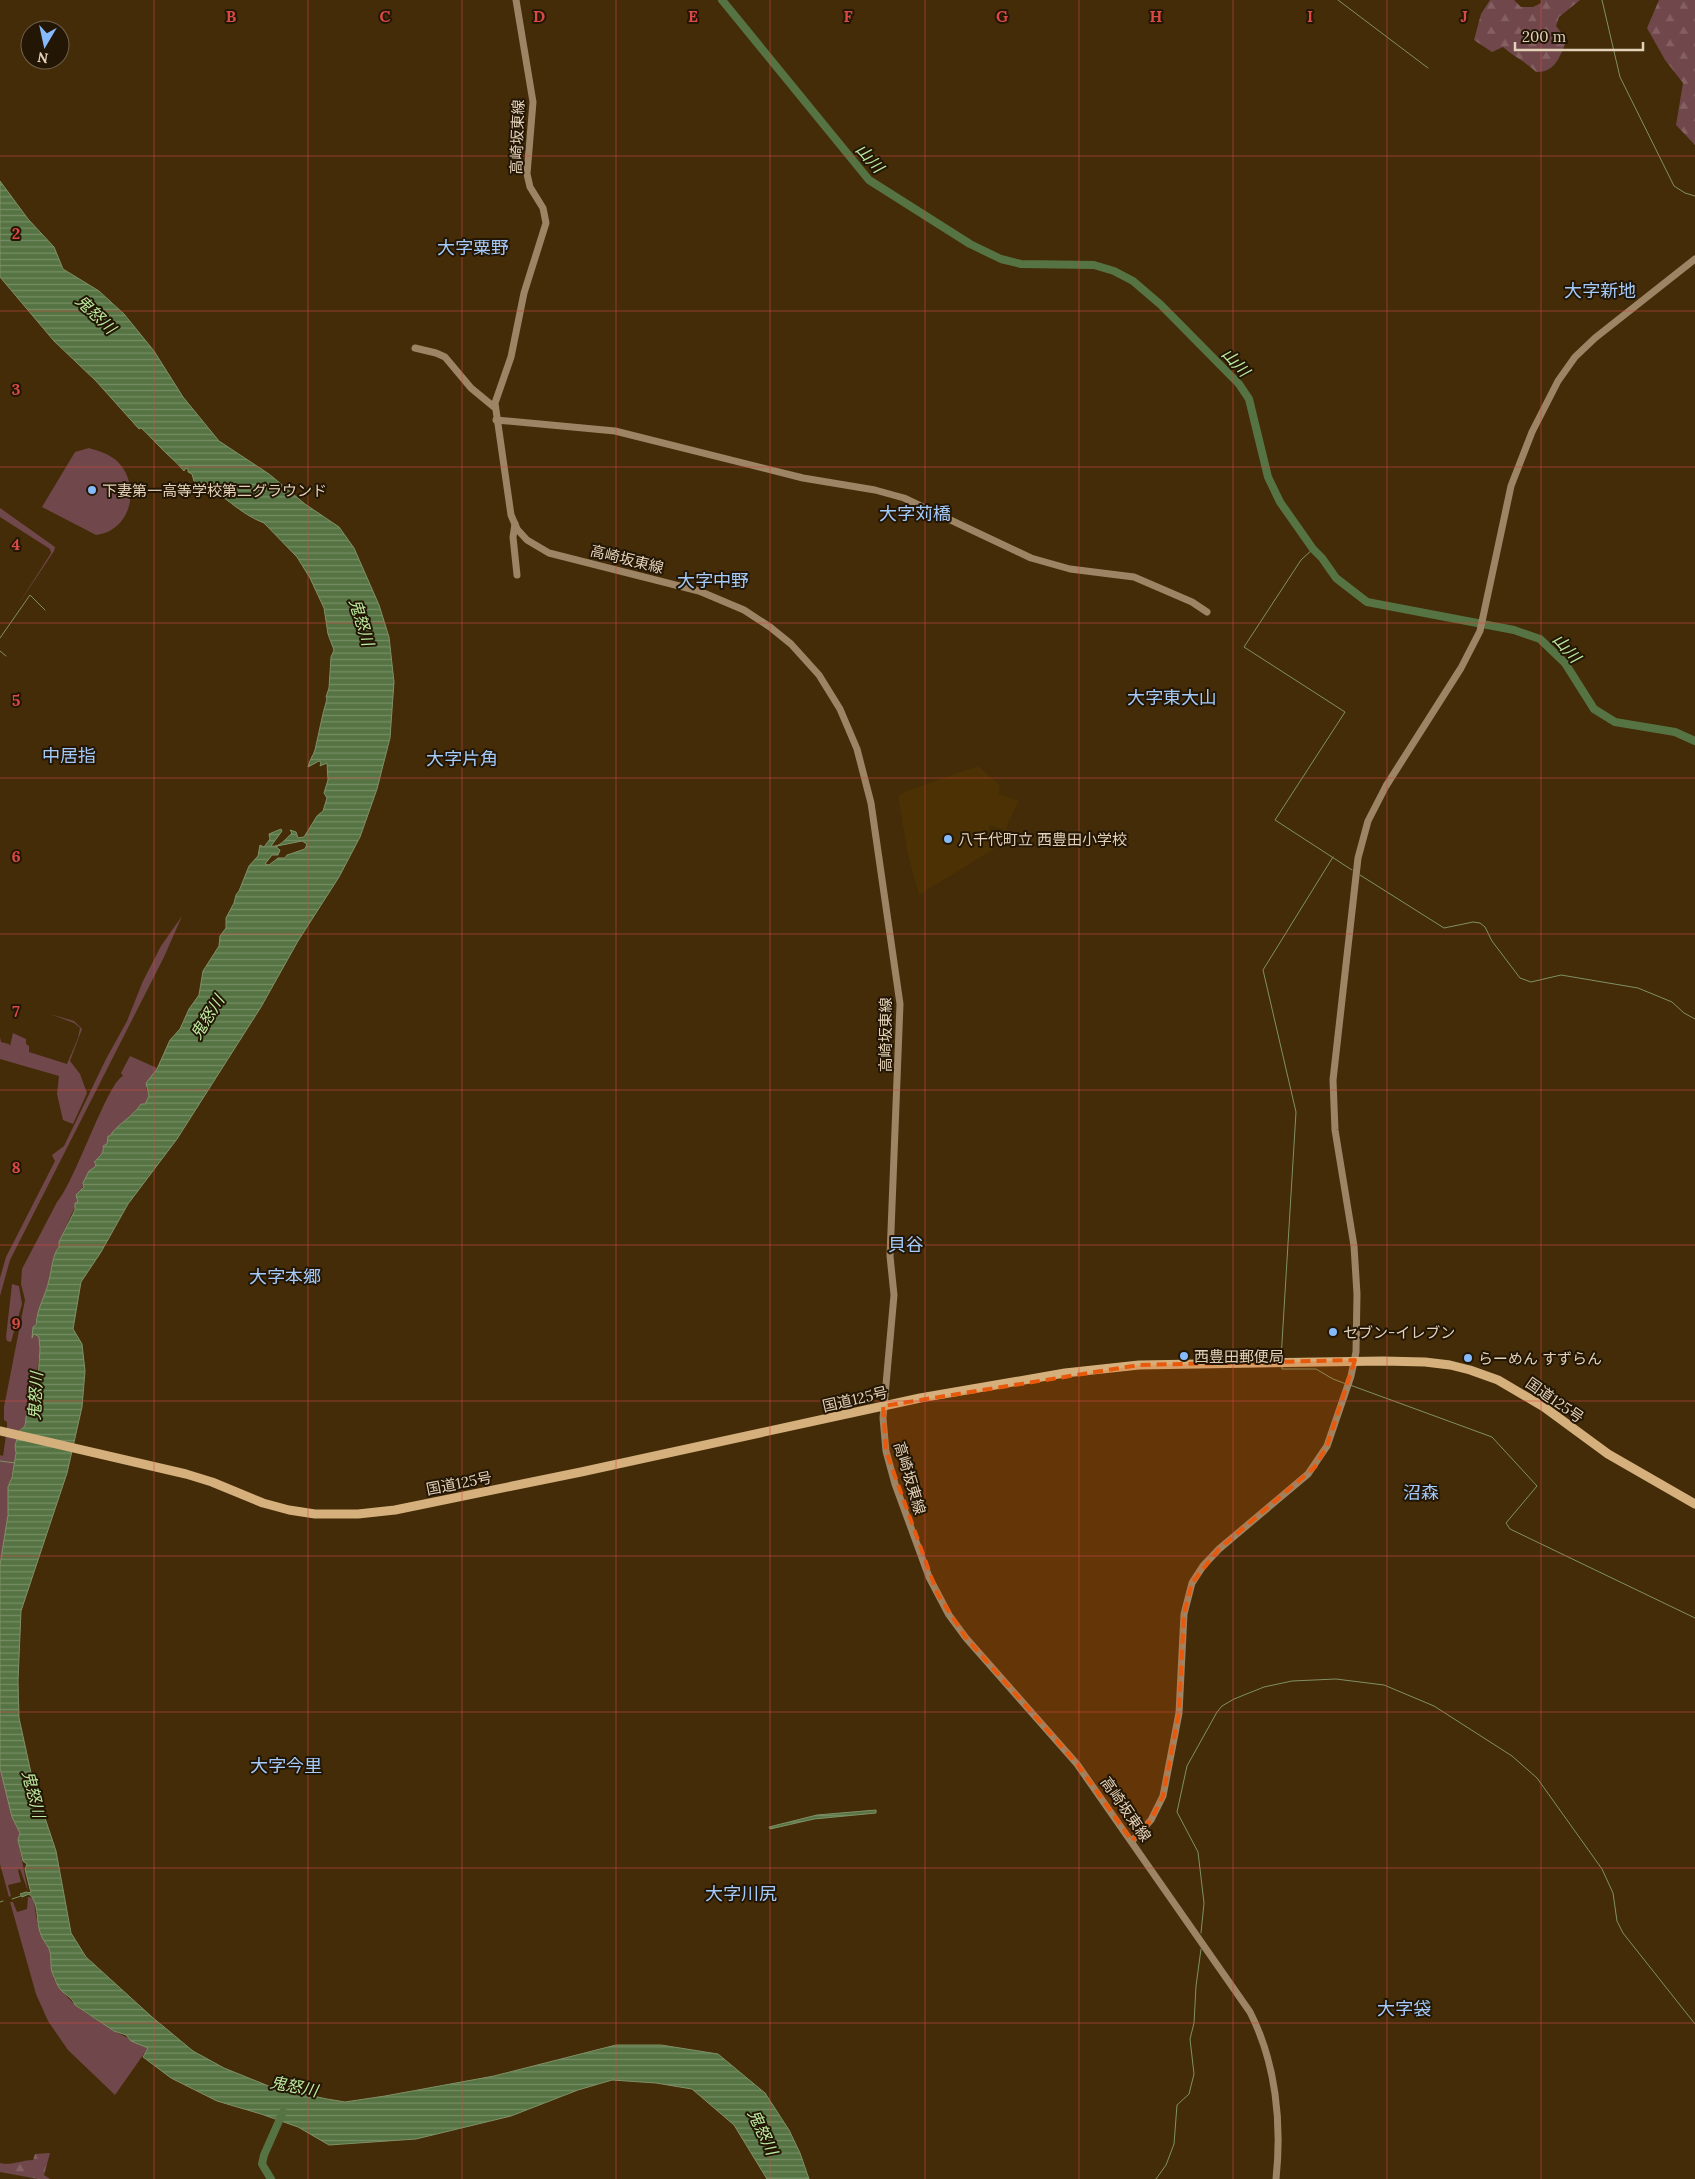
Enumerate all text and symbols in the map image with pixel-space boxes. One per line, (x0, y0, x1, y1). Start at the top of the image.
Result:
text: B (226, 6, 237, 26)
text: C (379, 6, 391, 26)
text: D (533, 6, 545, 26)
text: E (688, 6, 698, 26)
text: F (843, 6, 853, 26)
text: G (996, 6, 1008, 26)
text: H (1150, 6, 1163, 26)
text: I (1307, 6, 1313, 26)
text: J (1460, 6, 1468, 26)
north arrow (20, 20, 70, 70)
scale bar (1515, 20, 1642, 52)
text: 200 m (1522, 27, 1566, 46)
text: N (36, 48, 50, 68)
street label: 高崎坂東線 (506, 99, 528, 175)
water label: 山川 (852, 139, 889, 178)
text: 2 (12, 223, 20, 243)
district label: 大字粟野 (437, 236, 509, 259)
district label: 大字新地 (1564, 279, 1636, 302)
water label: 鬼怒川 (72, 290, 122, 339)
water label: 山川 (1218, 343, 1256, 382)
text: 3 (12, 379, 21, 399)
place label: 下妻第一高等学校第二グラウンド (102, 481, 327, 500)
marker: 下妻第一高等学校第二グラウンド (86, 484, 98, 496)
district label: 大字苅橋 (879, 502, 951, 525)
text: 4 (12, 534, 21, 554)
street label: 高崎坂東線 (588, 541, 666, 577)
district label: 大字中野 (677, 569, 749, 592)
water label: 鬼怒川 (345, 596, 379, 650)
water label: 山川 (1549, 629, 1586, 668)
district label: 大字東大山 (1127, 686, 1217, 709)
text: 5 (12, 690, 21, 710)
district label: 中居指 (42, 744, 96, 767)
district label: 大字片角 (426, 747, 498, 770)
place label: 八千代町立 西豊田小学校 (958, 830, 1127, 849)
marker: 八千代町立 西豊田小学校 (942, 833, 954, 845)
text: 6 (11, 846, 21, 866)
water label: 鬼怒川 (186, 990, 229, 1043)
street label: 高崎坂東線 (876, 997, 895, 1073)
text: 7 (12, 1001, 20, 1021)
text: 8 (11, 1157, 21, 1177)
district label: 貝谷 (888, 1233, 924, 1256)
district label: 大字本郷 (249, 1265, 321, 1288)
text: 9 (11, 1313, 21, 1333)
place label: セブン-イレブン (1343, 1323, 1455, 1342)
marker: セブン-イレブン (1327, 1326, 1339, 1338)
place label: 西豊田郵便局 (1194, 1347, 1284, 1366)
place label: らーめん すずらん (1478, 1349, 1602, 1368)
marker: 西豊田郵便局 (1178, 1350, 1190, 1362)
marker: らーめん すずらん (1462, 1352, 1474, 1364)
water label: 鬼怒川 (24, 1370, 46, 1420)
street label: 国道125号 (1522, 1373, 1588, 1427)
street label: 国道125号 (820, 1382, 890, 1416)
street label: 高崎坂東線 (890, 1439, 930, 1517)
street label: 国道125号 (424, 1467, 494, 1499)
district label: 沼森 (1403, 1481, 1439, 1504)
district label: 大字今里 (250, 1754, 322, 1777)
water label: 鬼怒川 (18, 1768, 50, 1822)
street label: 高崎坂東線 (1097, 1773, 1155, 1845)
district label: 大字川尻 (705, 1882, 777, 1905)
district label: 大字袋 (1377, 1997, 1431, 2020)
water label: 鬼怒川 (269, 2072, 321, 2101)
water label: 鬼怒川 (744, 2106, 783, 2160)

